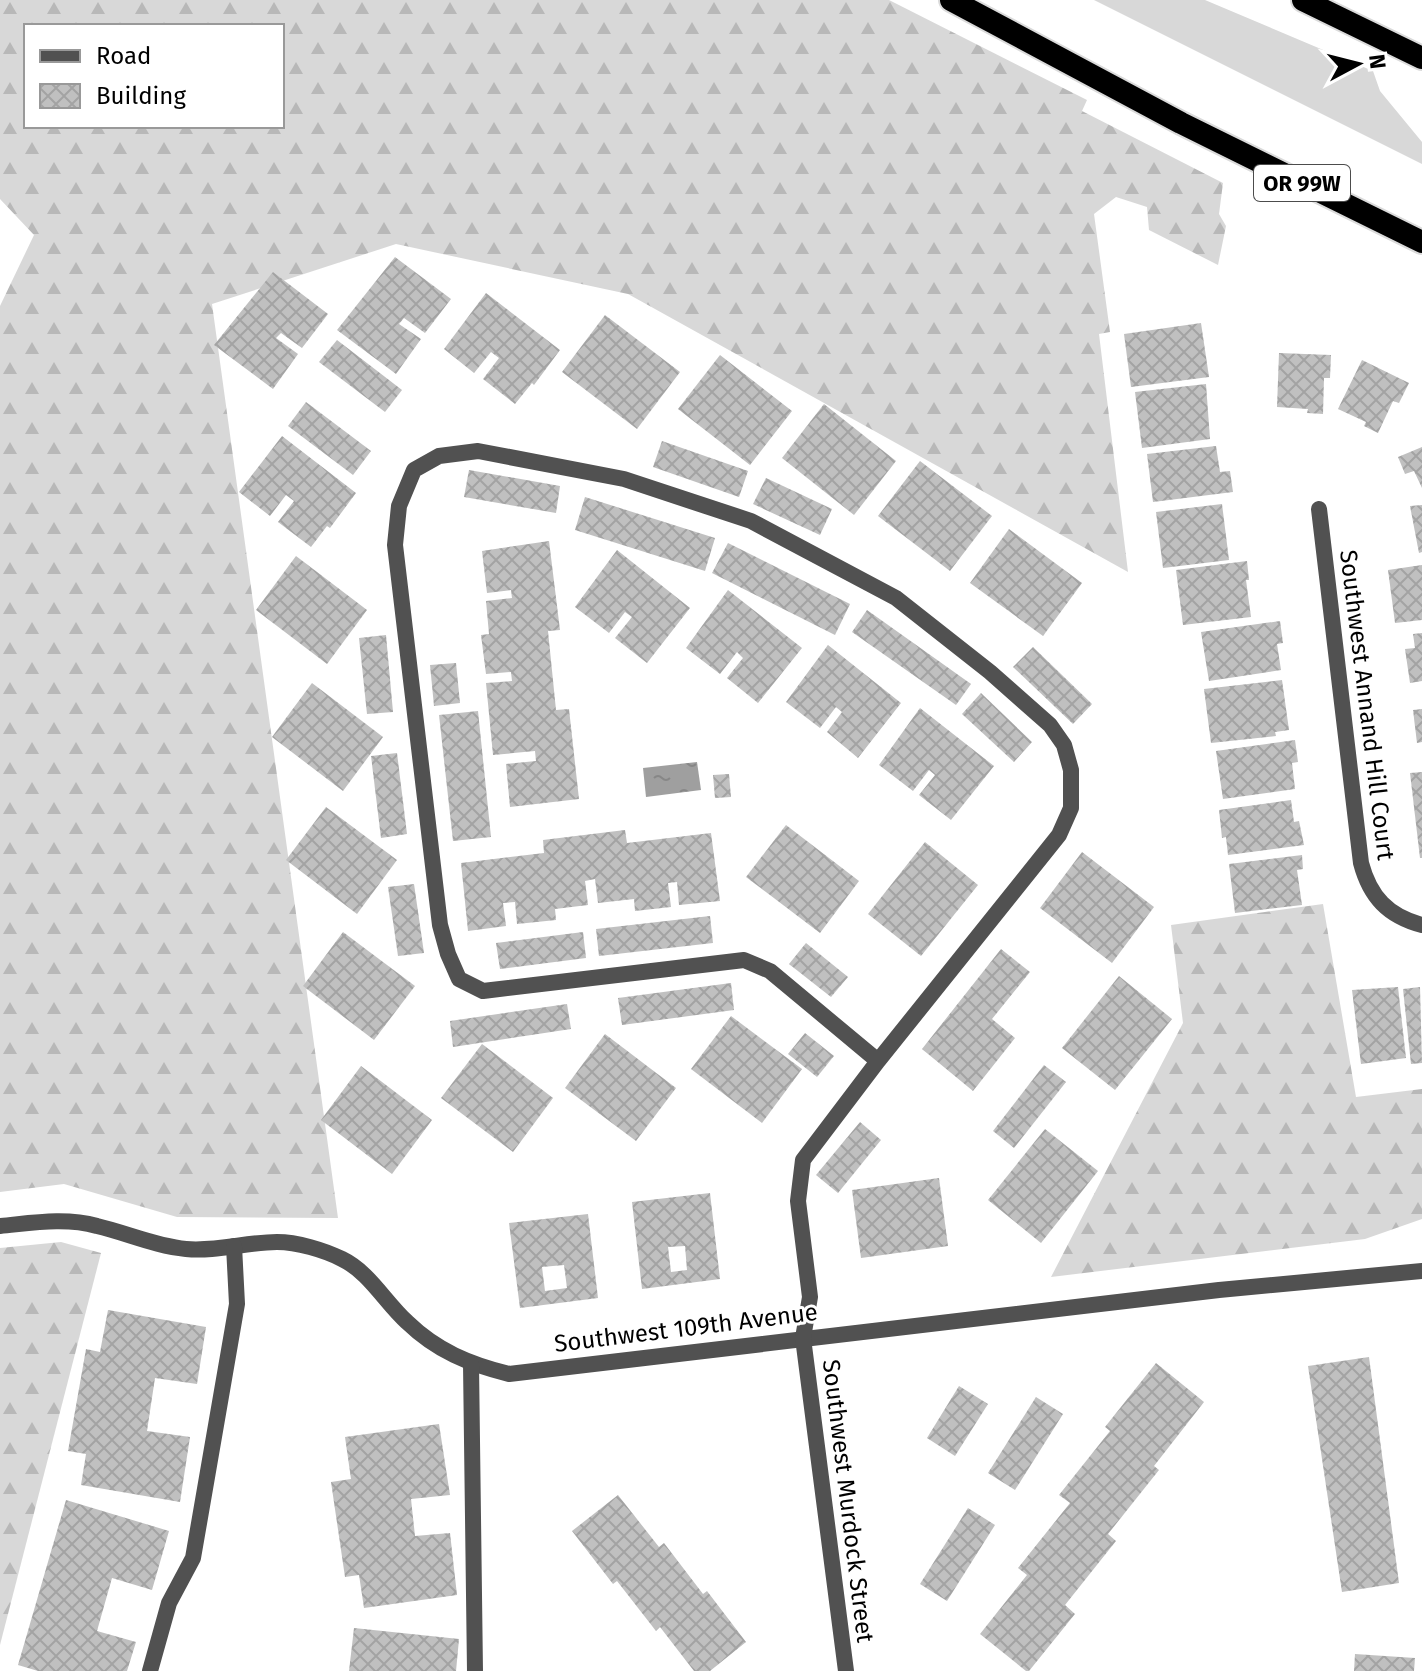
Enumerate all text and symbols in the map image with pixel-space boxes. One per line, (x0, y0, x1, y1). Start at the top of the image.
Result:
legend (24, 24, 284, 128)
north arrow (1318, 24, 1398, 104)
text: Road (96, 42, 151, 70)
text: N (1363, 53, 1392, 71)
text: Building (96, 82, 186, 110)
road number: OR 99W (1254, 165, 1350, 201)
street label: Southwest Annand Hill Court (1334, 548, 1400, 862)
street label: Southwest 109th Avenue (553, 1298, 819, 1358)
street label: Southwest Murdock Street (817, 1358, 879, 1645)

